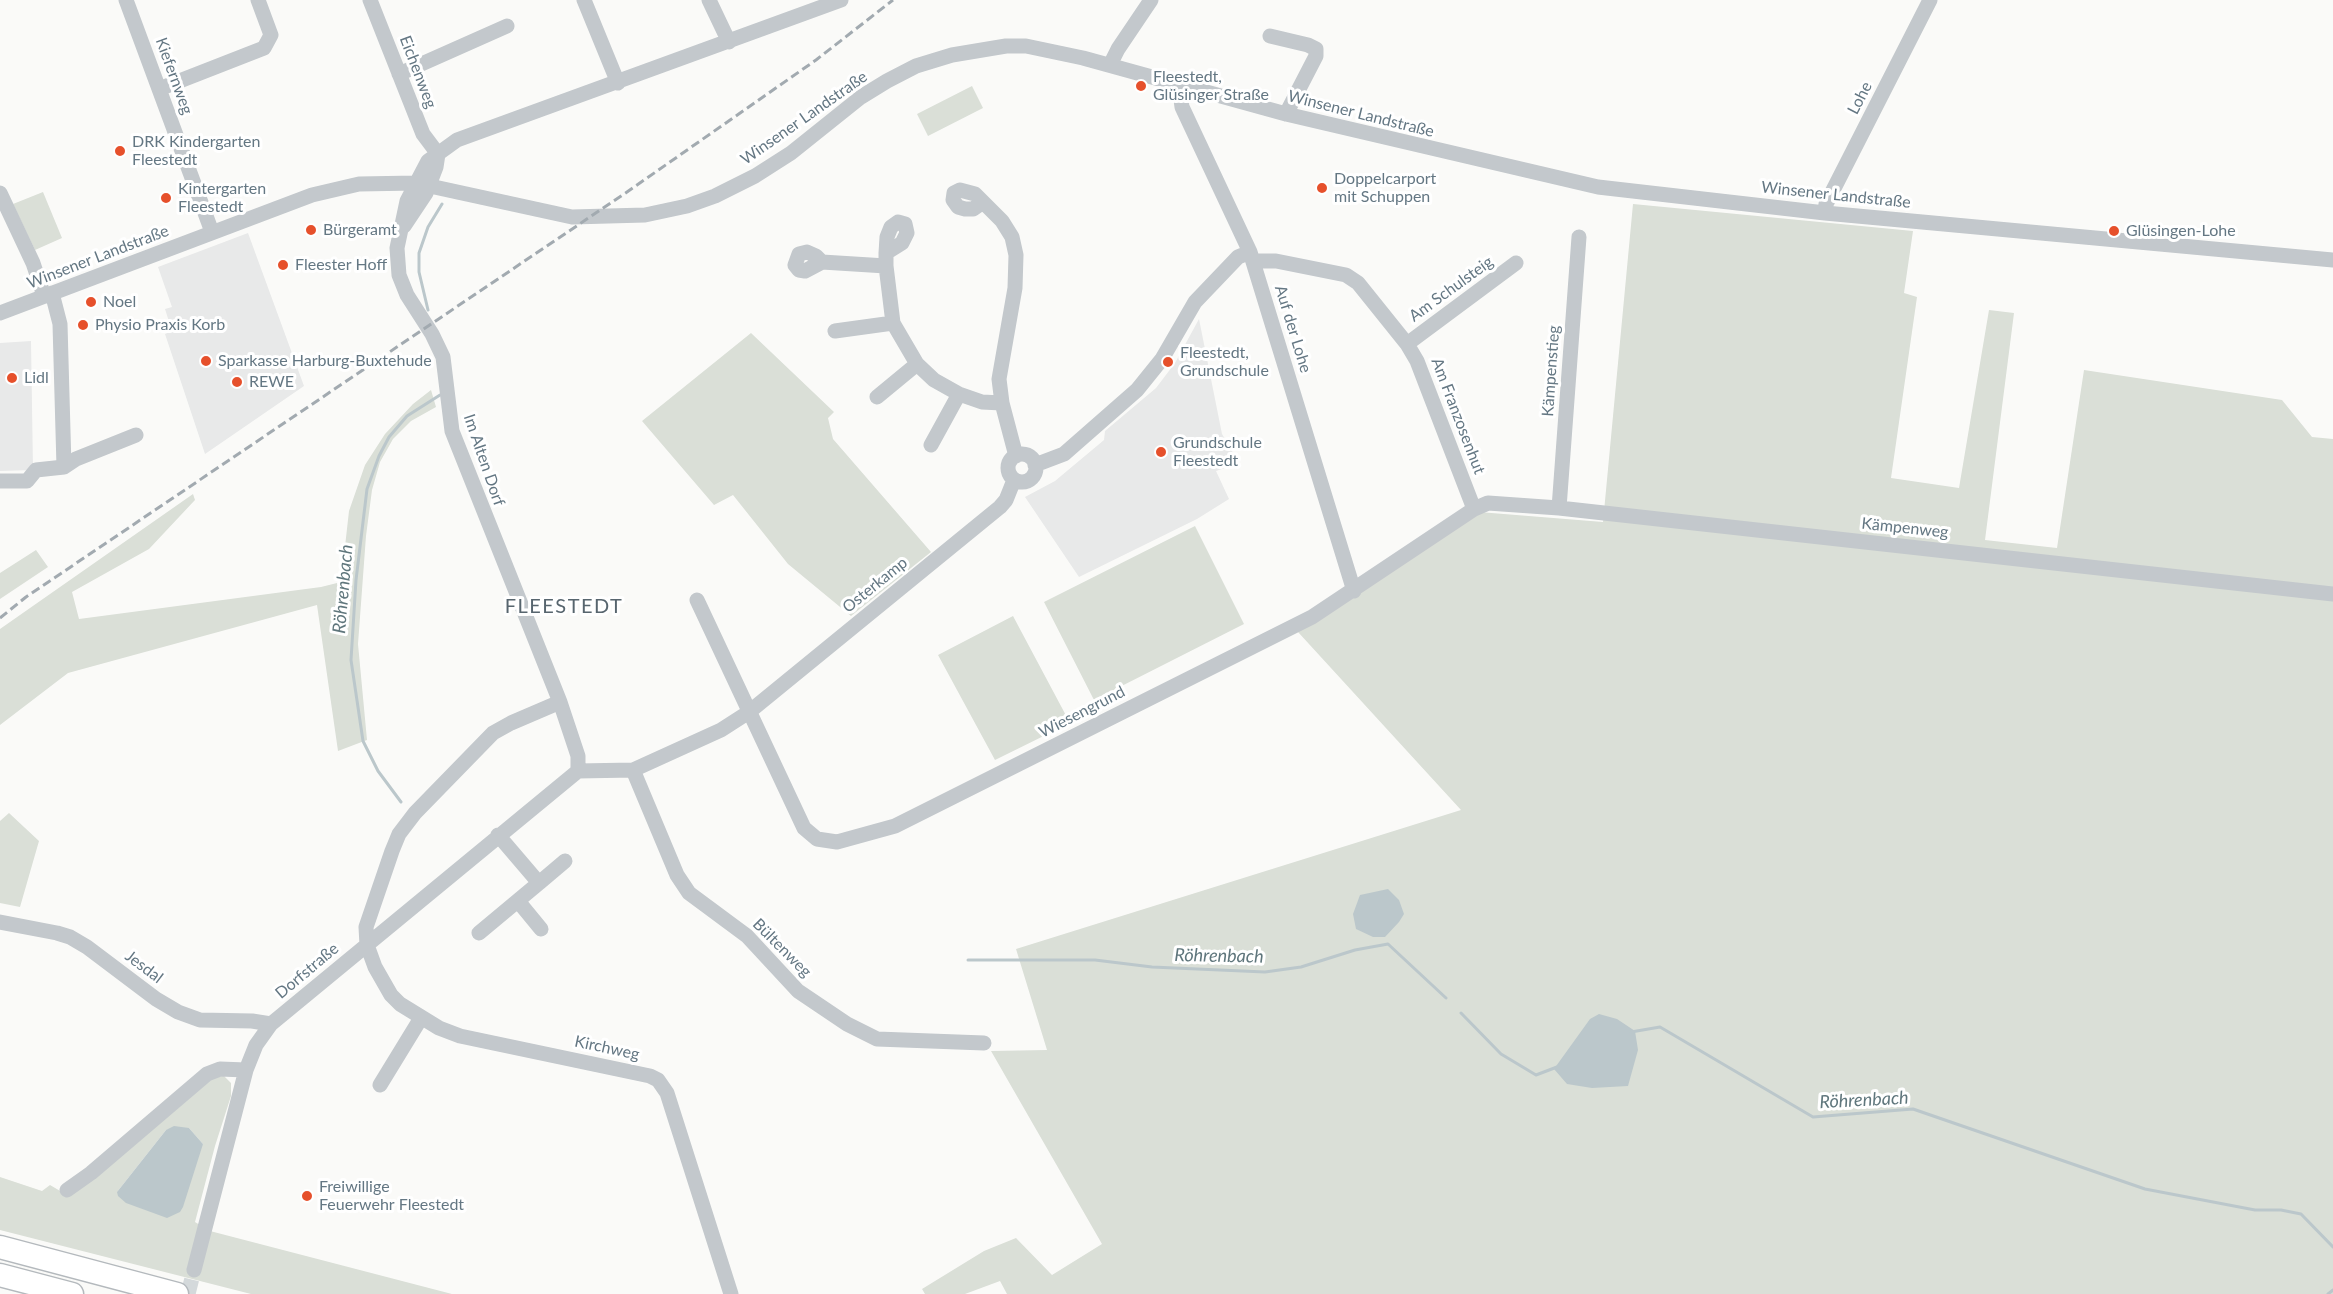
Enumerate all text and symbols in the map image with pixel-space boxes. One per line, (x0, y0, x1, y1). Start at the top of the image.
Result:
street label: Eichenweg (395, 33, 441, 111)
street label: Kiefernweg (151, 35, 197, 117)
street label: Winsener Landstraße (737, 67, 871, 169)
place label: Fleestedt, Glüsinger Straße (1153, 67, 1269, 105)
street label: Lohe (1844, 78, 1876, 118)
marker: Fleestedt, Glüsinger Straße (1134, 79, 1148, 93)
street label: Winsener Landstraße (1286, 87, 1436, 141)
place label: DRK Kindergarten Fleestedt (132, 132, 260, 170)
marker: DRK Kindergarten Fleestedt (113, 144, 127, 158)
place label: Doppelcarport mit Schuppen (1334, 169, 1436, 207)
street label: Winsener Landstraße (1760, 178, 1912, 212)
place label: Kintergarten Fleestedt (178, 179, 266, 217)
marker: Doppelcarport mit Schuppen (1315, 181, 1329, 195)
marker: Kintergarten Fleestedt (159, 191, 173, 205)
place label: Bürgeramt (323, 220, 397, 240)
street label: Winsener Landstraße (25, 221, 171, 293)
place label: Glüsingen-Lohe (2126, 221, 2236, 241)
marker: Bürgeramt (304, 223, 318, 237)
marker: Glüsingen-Lohe (2107, 224, 2121, 238)
street label: Am Schulsteig (1405, 252, 1497, 326)
place label: Fleester Hoff (295, 255, 387, 275)
marker: Fleester Hoff (276, 258, 290, 272)
street label: Auf der Lohe (1271, 283, 1315, 375)
place label: Noel (103, 292, 136, 312)
marker: Noel (84, 295, 98, 309)
place label: Physio Praxis Korb (95, 315, 225, 335)
marker: Physio Praxis Korb (76, 318, 90, 332)
street label: Kämpenstieg (1538, 325, 1564, 417)
place label: Fleestedt, Grundschule (1180, 343, 1269, 381)
place label: Sparkasse Harburg-Buxtehude (218, 351, 432, 371)
marker: Sparkasse Harburg-Buxtehude (199, 354, 213, 368)
marker: Fleestedt, Grundschule (1161, 355, 1175, 369)
street label: Am Franzosenhut (1427, 355, 1489, 477)
place label: Lidl (24, 368, 49, 388)
marker: Lidl (5, 371, 19, 385)
place label: REWE (249, 372, 294, 392)
marker: REWE (230, 375, 244, 389)
street label: Im Alten Dorf (459, 412, 509, 508)
place label: Grundschule Fleestedt (1173, 433, 1262, 471)
marker: Grundschule Fleestedt (1154, 445, 1168, 459)
street label: Kämpenweg (1861, 514, 1949, 542)
water label: Röhrenbach (328, 544, 358, 634)
street label: Osterkamp (839, 553, 911, 617)
district label: FLEESTEDT (505, 595, 623, 619)
street label: Wiesengrund (1036, 682, 1128, 742)
street label: Bültenweg (749, 915, 815, 981)
street label: Dorfstraße (271, 939, 343, 1003)
water label: Röhrenbach (1174, 944, 1264, 968)
street label: Jesdal (121, 947, 167, 987)
street label: Kirchweg (573, 1032, 641, 1064)
water label: Röhrenbach (1819, 1087, 1909, 1113)
place label: Freiwillige Feuerwehr Fleestedt (319, 1177, 464, 1215)
marker: Freiwillige Feuerwehr Fleestedt (300, 1189, 314, 1203)

